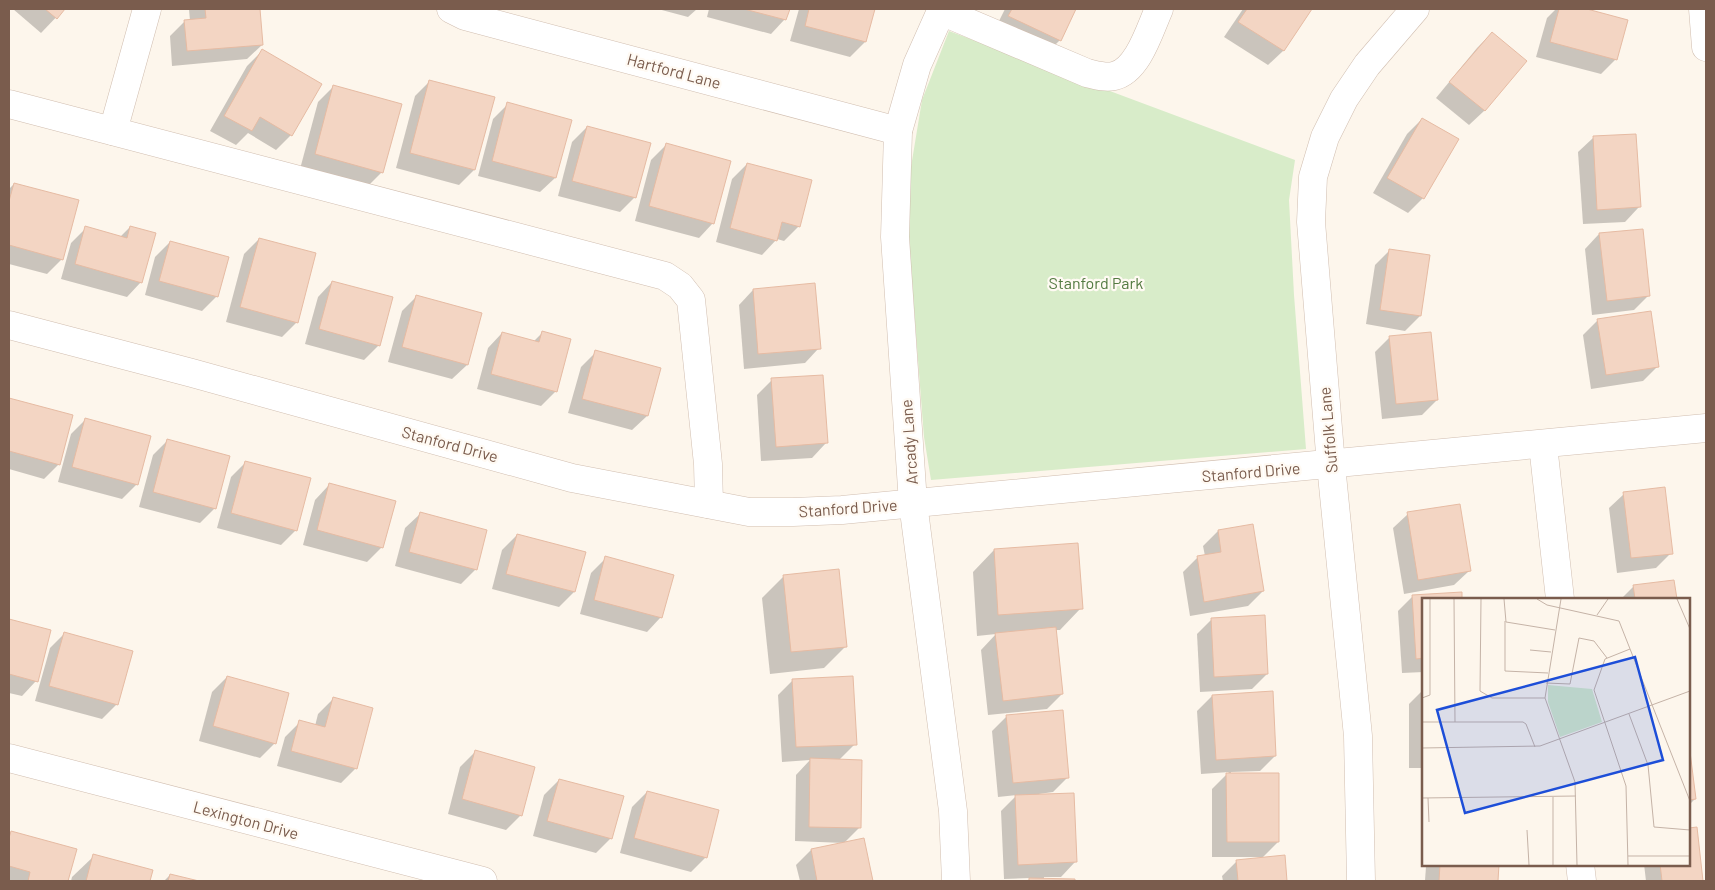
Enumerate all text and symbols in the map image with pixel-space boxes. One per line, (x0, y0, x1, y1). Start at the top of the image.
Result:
street label: Hartford Lane (625, 49, 723, 92)
park label: Stanford Park (1049, 273, 1143, 292)
street label: Suffolk Lane (1314, 386, 1341, 474)
street label: Arcady Lane (896, 399, 921, 485)
street label: Stanford Drive (400, 422, 500, 466)
street label: Stanford Drive (1201, 458, 1301, 485)
street label: Stanford Drive (798, 495, 898, 520)
inset map (1422, 598, 1690, 865)
street label: Lexington Drive (191, 796, 301, 843)

